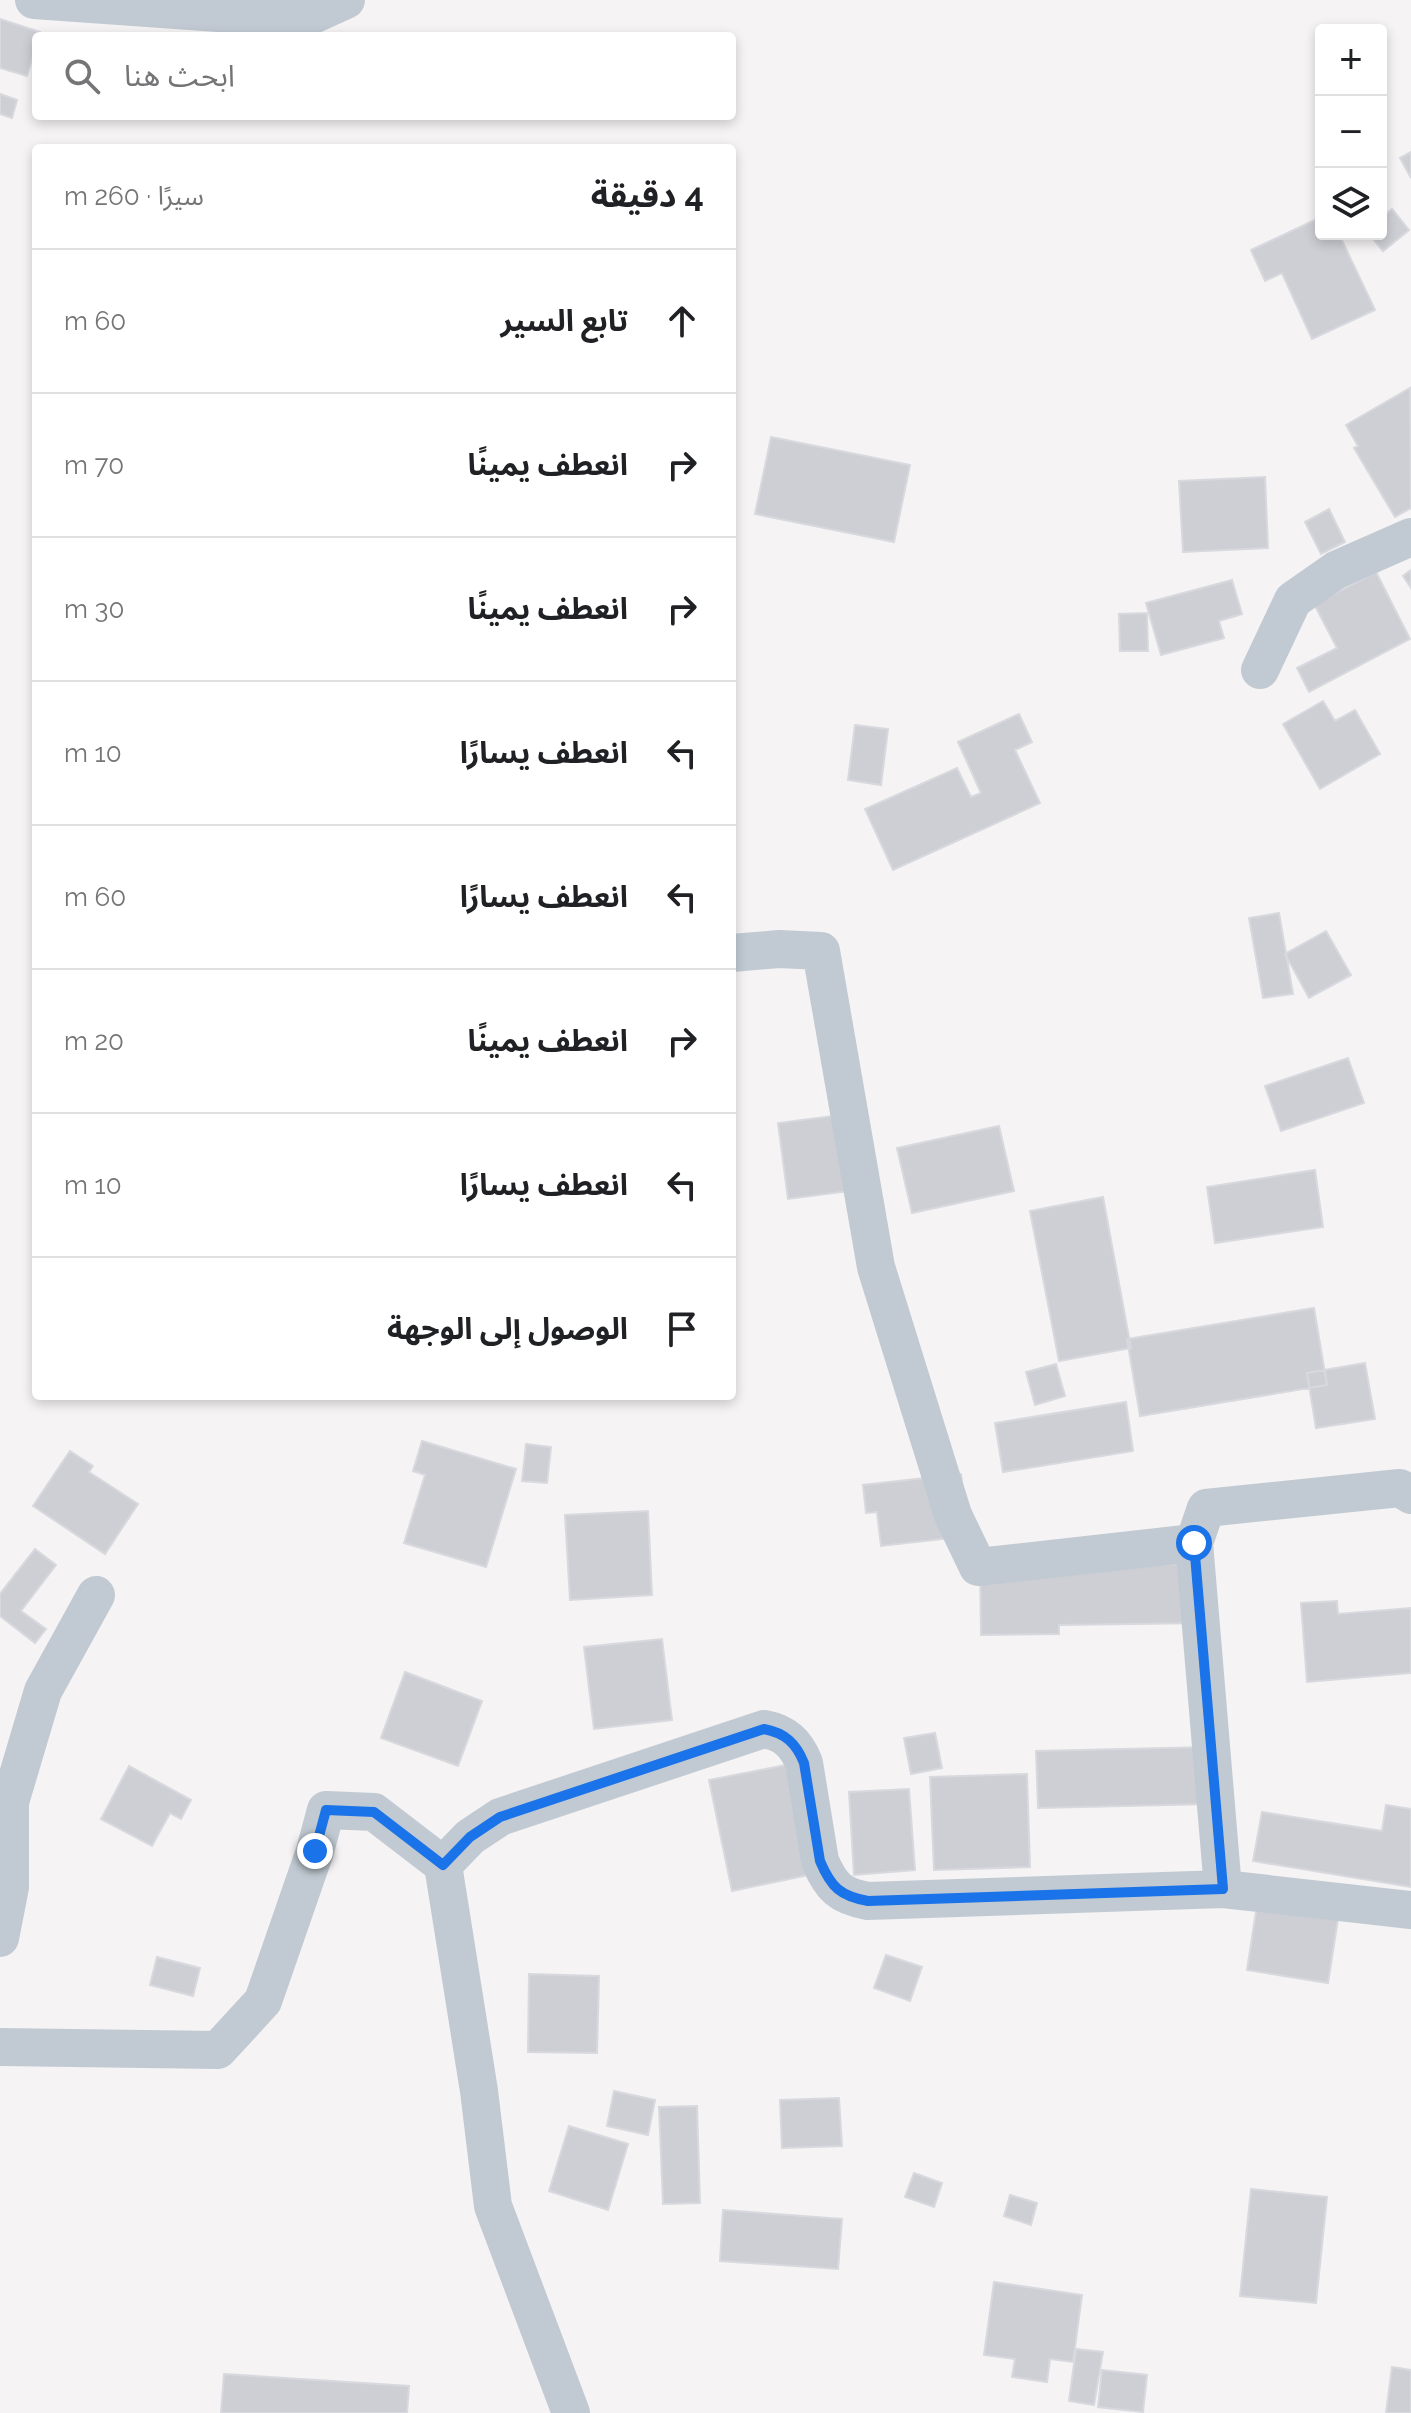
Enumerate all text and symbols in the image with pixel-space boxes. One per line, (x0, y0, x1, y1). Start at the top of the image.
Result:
map controls (1315, 24, 1387, 240)
button: + (1315, 24, 1387, 96)
search box (32, 32, 736, 120)
icon: search (60, 54, 104, 98)
text: ابحث هنا (124, 58, 235, 93)
button: − (1315, 96, 1387, 168)
button: layers (1315, 168, 1387, 240)
text: 4 دقيقة (591, 175, 704, 215)
text: سيرًا · 260 m (64, 181, 204, 211)
icon: ahead (660, 299, 704, 343)
text: تابع السير (500, 303, 628, 338)
text: 60 m (64, 306, 126, 336)
icon: right (660, 443, 704, 487)
text: انعطف يمينًا (467, 447, 628, 482)
text: 70 m (64, 450, 124, 480)
icon: right (660, 587, 704, 631)
text: انعطف يمينًا (467, 591, 628, 626)
text: 30 m (64, 594, 124, 624)
icon: left (660, 731, 704, 775)
text: انعطف يسارًا (460, 735, 628, 770)
text: 10 m (64, 738, 122, 768)
icon: left (660, 875, 704, 919)
text: انعطف يسارًا (460, 879, 628, 914)
text: 60 m (64, 882, 126, 912)
icon: right (660, 1019, 704, 1063)
text: انعطف يمينًا (467, 1023, 628, 1058)
text: 20 m (64, 1026, 124, 1056)
icon: left (660, 1163, 704, 1207)
text: انعطف يسارًا (460, 1167, 628, 1202)
text: 10 m (64, 1170, 122, 1200)
icon: arrive (660, 1307, 704, 1351)
text: الوصول إلى الوجهة (387, 1311, 628, 1346)
route start (1176, 1525, 1212, 1561)
route end (297, 1833, 333, 1869)

